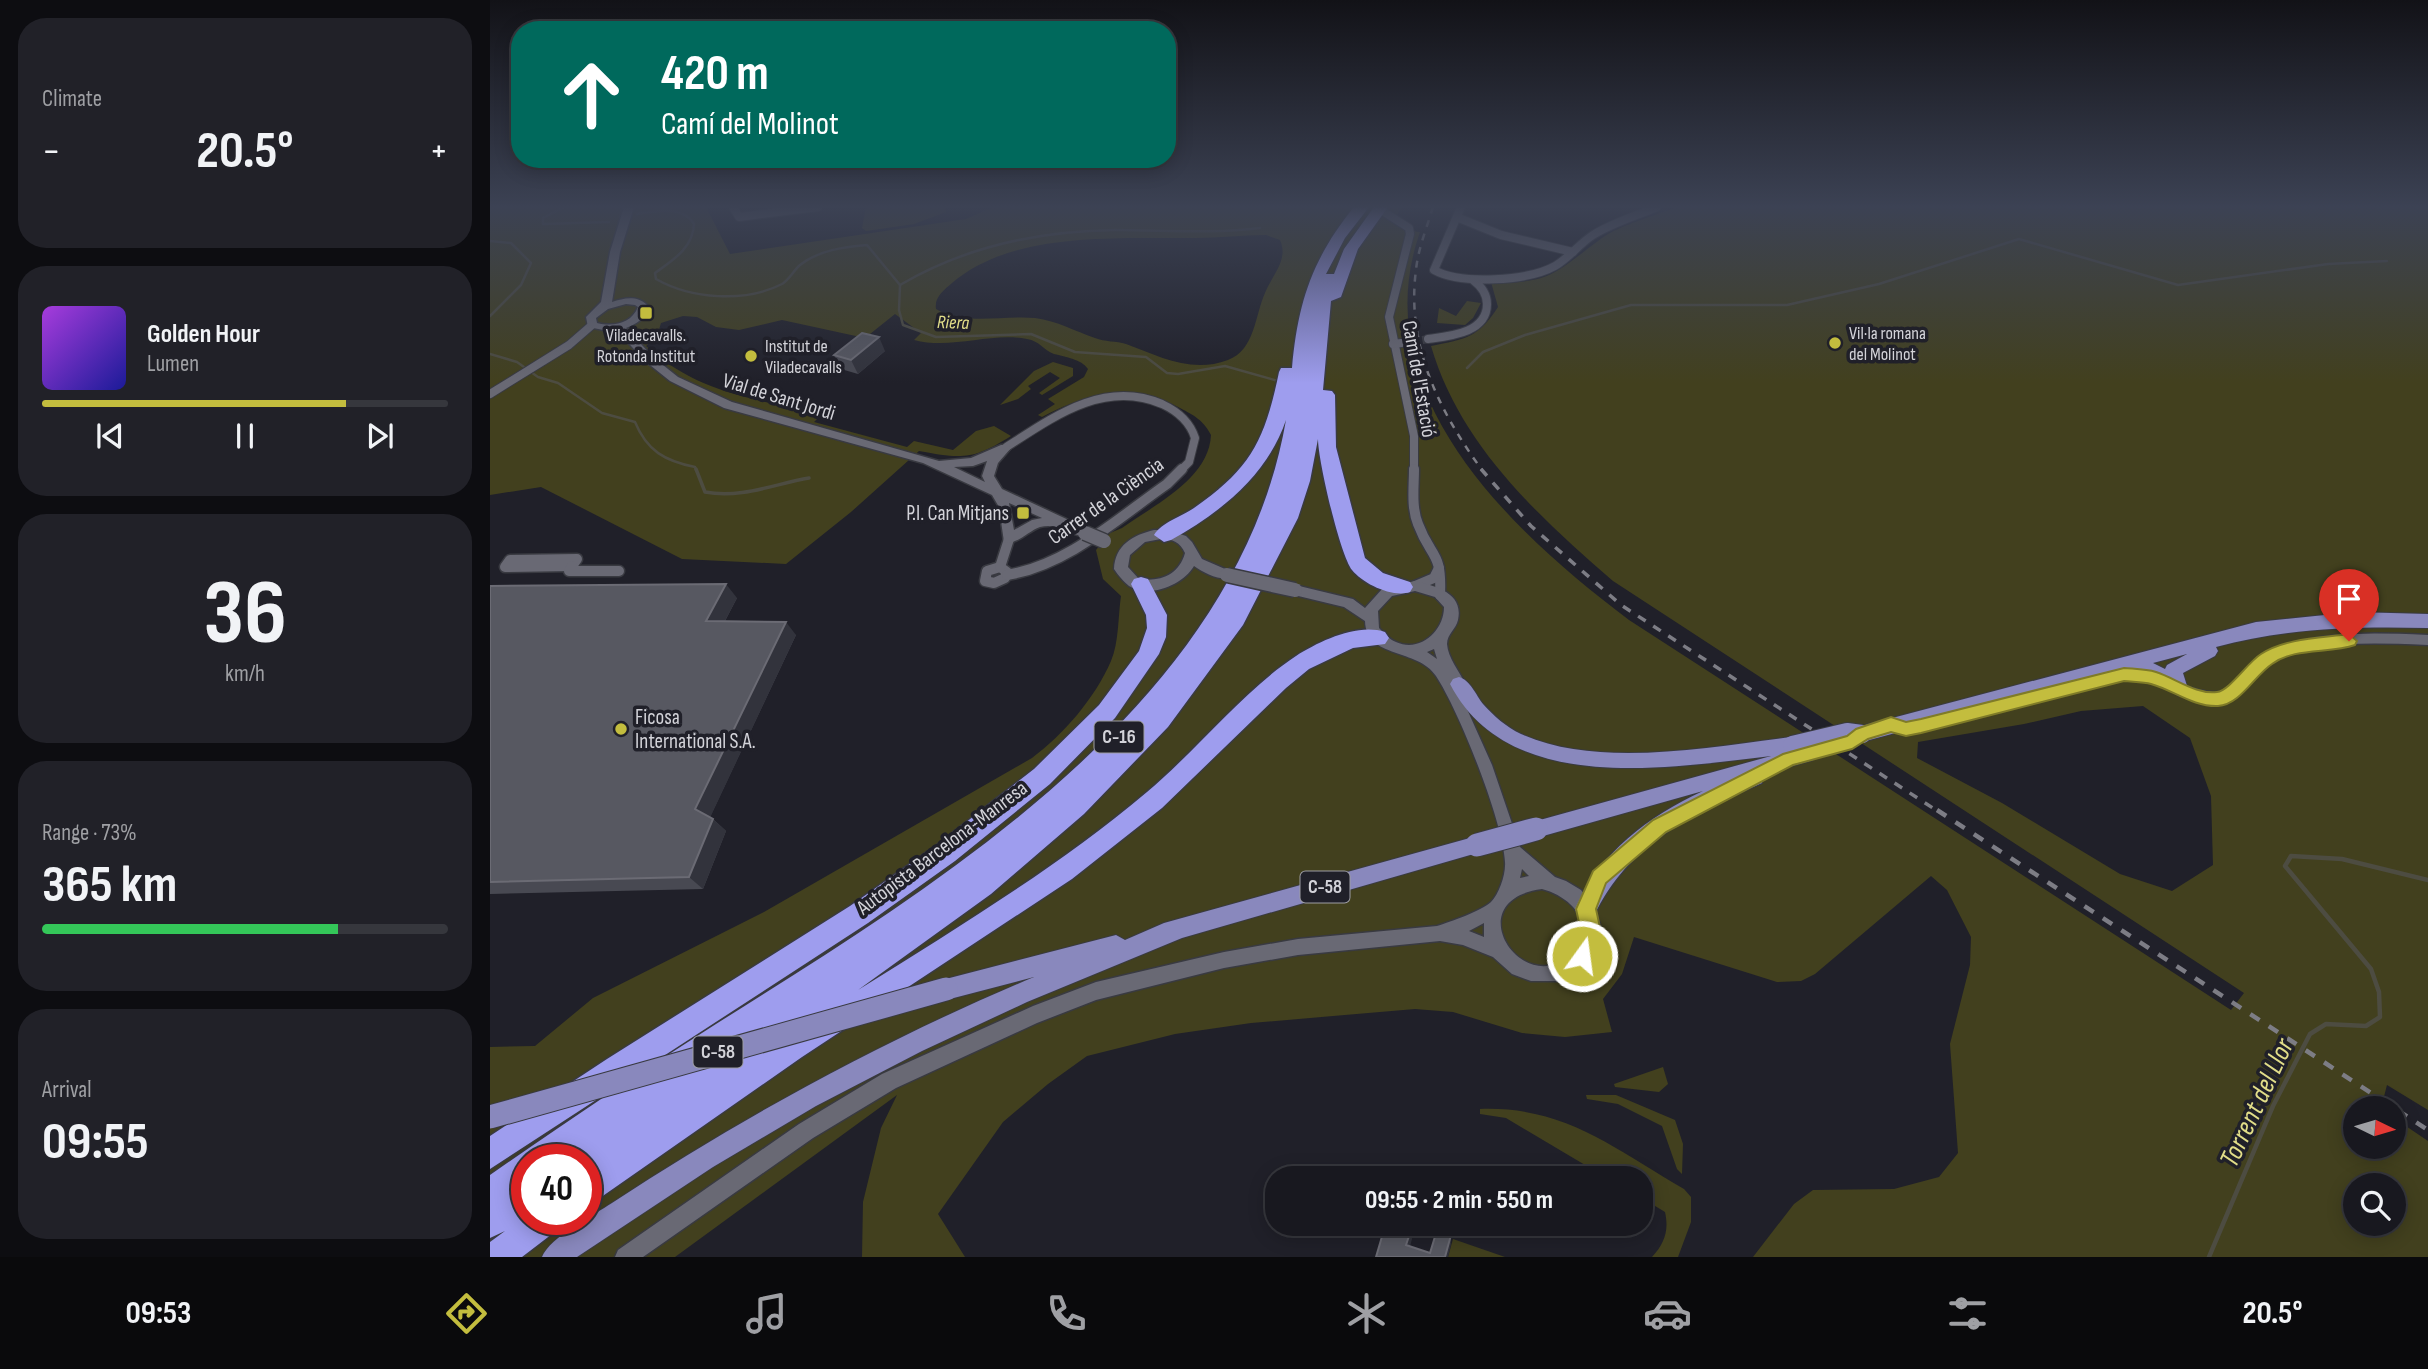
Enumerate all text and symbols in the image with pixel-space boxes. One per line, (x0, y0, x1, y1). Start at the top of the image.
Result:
text: 420 m (661, 45, 769, 104)
icon: ahead (546, 49, 637, 140)
text: Climate (42, 85, 102, 113)
text: Camí del Molinot (661, 105, 839, 144)
text: 20.5° (196, 120, 294, 183)
text: − (42, 129, 61, 174)
text: + (429, 129, 448, 174)
marker: Viladecavalls. Rotonda Institut (638, 305, 654, 321)
water label: Riera (936, 311, 970, 335)
text: Golden Hour (147, 319, 260, 350)
street label: Camí de l'Estació (1396, 319, 1442, 439)
place label: Vil·la romana del Molinot (1849, 323, 1926, 365)
place label: Viladecavalls. Rotonda Institut (597, 325, 696, 367)
marker: Vil·la romana del Molinot (1827, 335, 1843, 351)
place label: Institut de Viladecavalls (765, 336, 842, 378)
marker: Institut de Viladecavalls (743, 348, 759, 364)
text: Lumen (147, 350, 199, 378)
street label: Vial de Sant Jordi (720, 368, 838, 426)
icon: previous (91, 417, 129, 455)
icon: pause (226, 417, 264, 455)
icon: next (361, 417, 399, 455)
street label: Carrer de la Ciència (1043, 452, 1169, 550)
place label: P.I. Can Mitjans (906, 501, 1009, 526)
marker: P.I. Can Mitjans (1015, 505, 1031, 521)
text: 36 (203, 560, 287, 669)
pin (2319, 569, 2379, 641)
icon: arrive (2330, 580, 2368, 618)
text: km/h (225, 660, 265, 688)
place label: Ficosa International S.A. (635, 705, 756, 754)
marker: Ficosa International S.A. (613, 721, 629, 737)
road number: C-16 (1094, 722, 1144, 752)
street label: Autopista Barcelona-Manresa (851, 776, 1032, 921)
text: Range · 73% (42, 819, 137, 847)
text: 365 km (42, 854, 177, 917)
road number: C-58 (1300, 872, 1350, 902)
position arrow (1545, 919, 1619, 993)
water label: Torrent del Llor (2213, 1033, 2302, 1172)
road number: C-58 (694, 1036, 742, 1068)
text: Arrival (42, 1076, 91, 1104)
north arrow (2343, 1096, 2406, 1158)
map controls (2343, 1096, 2406, 1236)
text: 09:55 (42, 1111, 149, 1174)
speed limit sign: 40 (511, 1144, 602, 1235)
button: search (2343, 1173, 2406, 1236)
text: 09:55 · 2 min · 550 m (1365, 1185, 1553, 1216)
icon: directions (442, 1289, 491, 1338)
icon: music (742, 1289, 791, 1338)
icon: phone (1042, 1289, 1091, 1338)
icon: climate (1342, 1289, 1391, 1338)
icon: car (1643, 1289, 1692, 1338)
icon: filters (1943, 1289, 1992, 1338)
text: 09:53 (126, 1294, 191, 1333)
text: 20.5° (2243, 1294, 2302, 1333)

